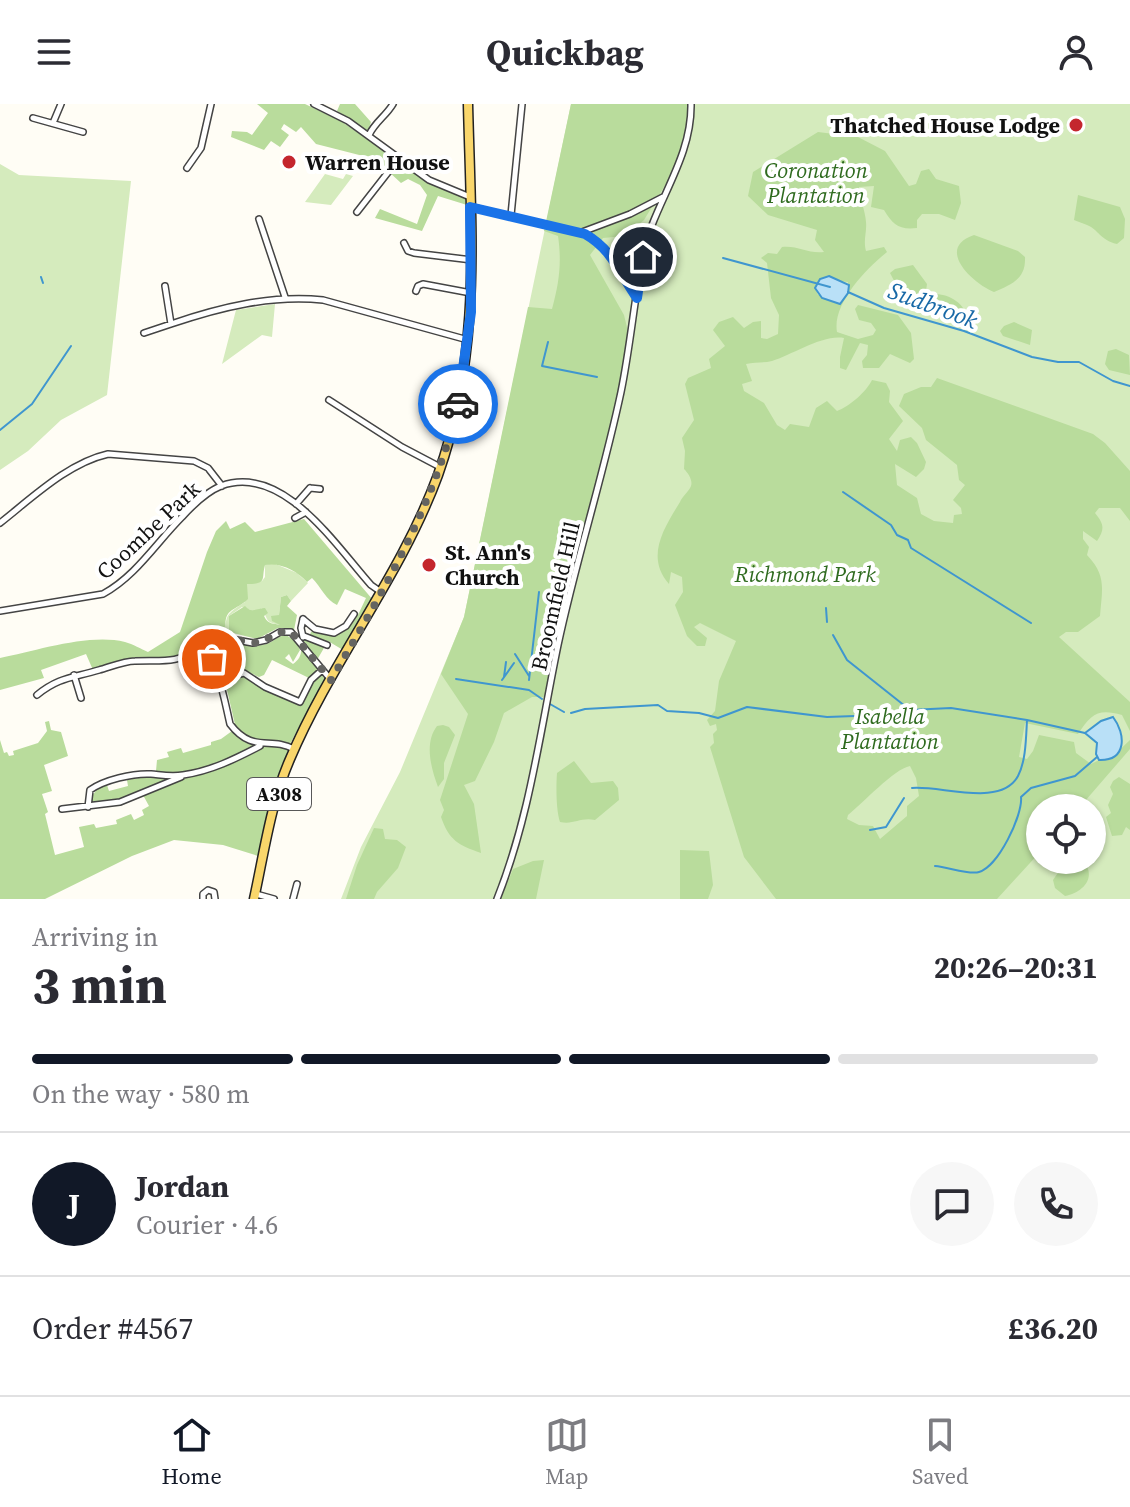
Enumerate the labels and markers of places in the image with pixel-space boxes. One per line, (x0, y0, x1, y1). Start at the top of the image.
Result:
place label: Thatched House Lodge (830, 110, 1060, 140)
marker: Thatched House Lodge (1067, 116, 1085, 134)
place label: Warren House (305, 147, 450, 177)
marker: Warren House (280, 153, 298, 171)
pin (609, 223, 677, 291)
place label: St. Ann's Church (445, 537, 531, 592)
marker: St. Ann's Church (420, 556, 438, 574)
pin (178, 625, 246, 693)

